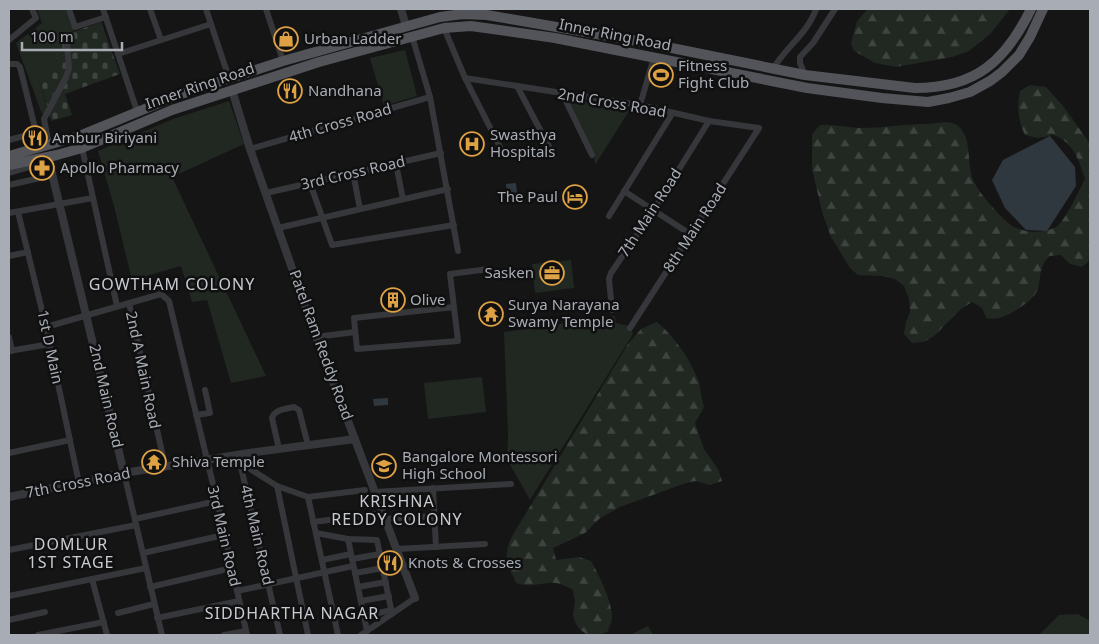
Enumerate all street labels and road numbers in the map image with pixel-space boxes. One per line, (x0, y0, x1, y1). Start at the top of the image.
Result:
street label: Inner Ring Road (557, 13, 673, 55)
street label: Inner Ring Road (143, 57, 257, 113)
street label: 2nd Cross Road (556, 83, 668, 121)
street label: 4th Cross Road (286, 98, 393, 146)
street label: 3rd Cross Road (299, 150, 407, 194)
street label: 7th Main Road (613, 164, 685, 261)
street label: 8th Main Road (658, 179, 730, 276)
street label: Patel Ram Reddy Road (285, 267, 358, 423)
street label: 1st D Main (33, 308, 69, 386)
street label: 2nd A Main Road (122, 309, 166, 430)
street label: 2nd Main Road (85, 342, 129, 450)
street label: 7th Cross Road (24, 462, 132, 502)
street label: 3rd Main Road (204, 483, 246, 588)
street label: 4th Main Road (237, 483, 279, 587)

